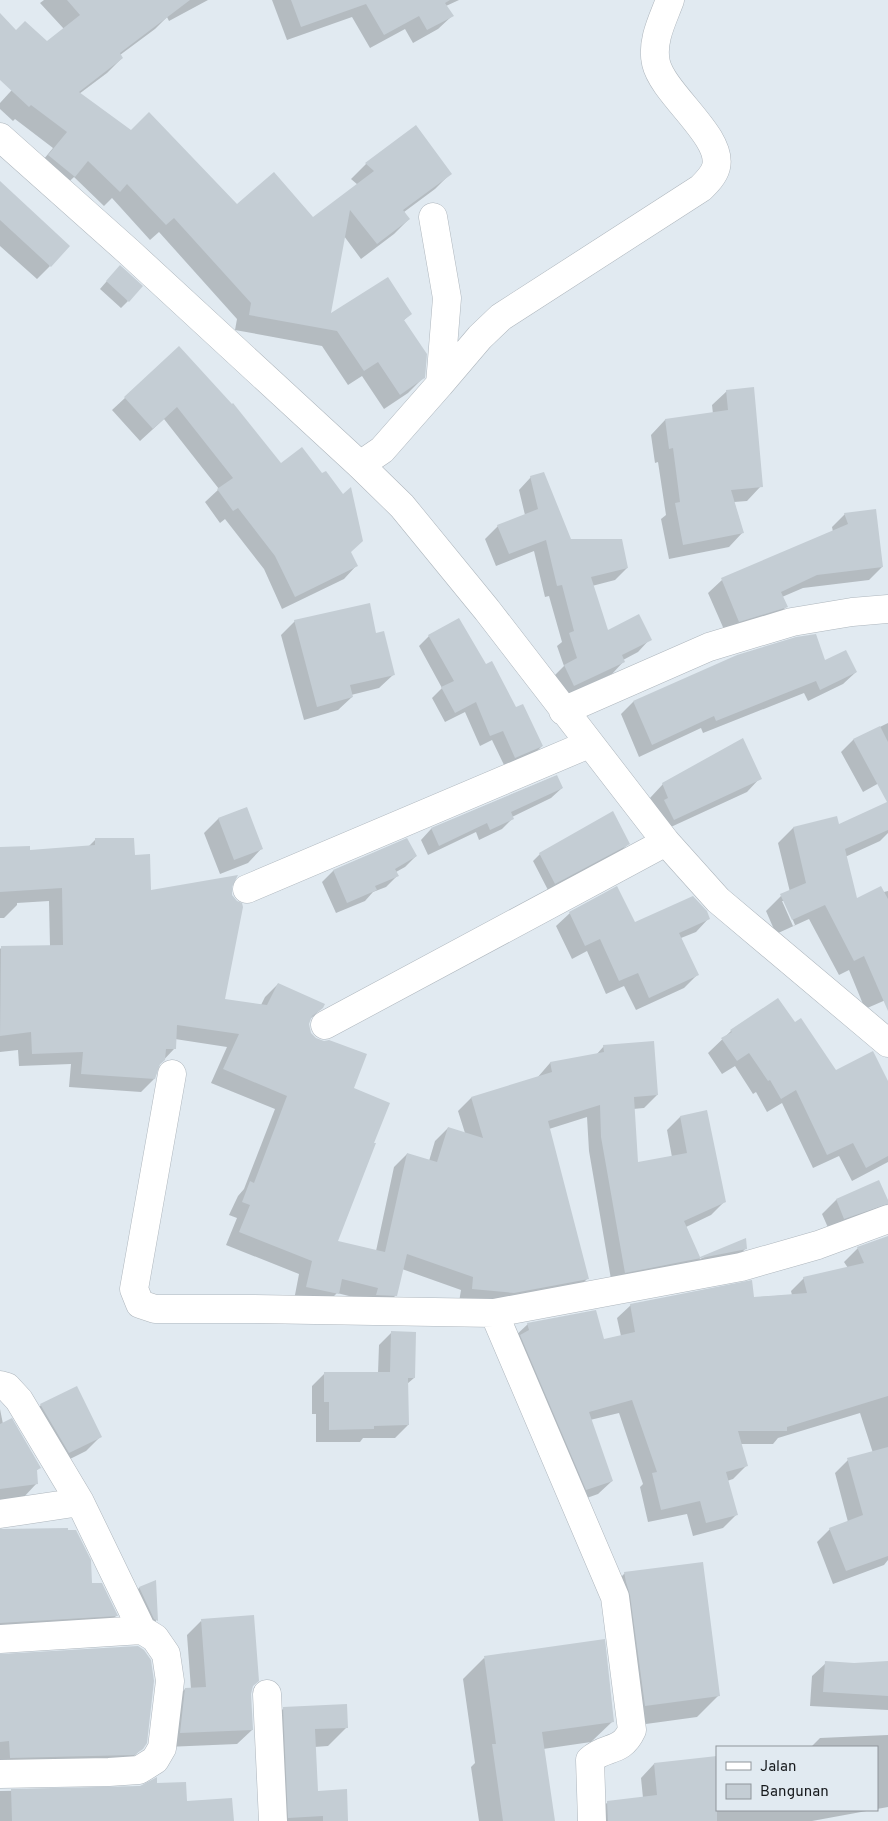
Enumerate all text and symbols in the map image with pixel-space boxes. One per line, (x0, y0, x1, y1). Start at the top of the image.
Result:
legend (716, 1746, 878, 1811)
text: Jalan (760, 1758, 797, 1777)
text: Bangunan (760, 1783, 829, 1802)

